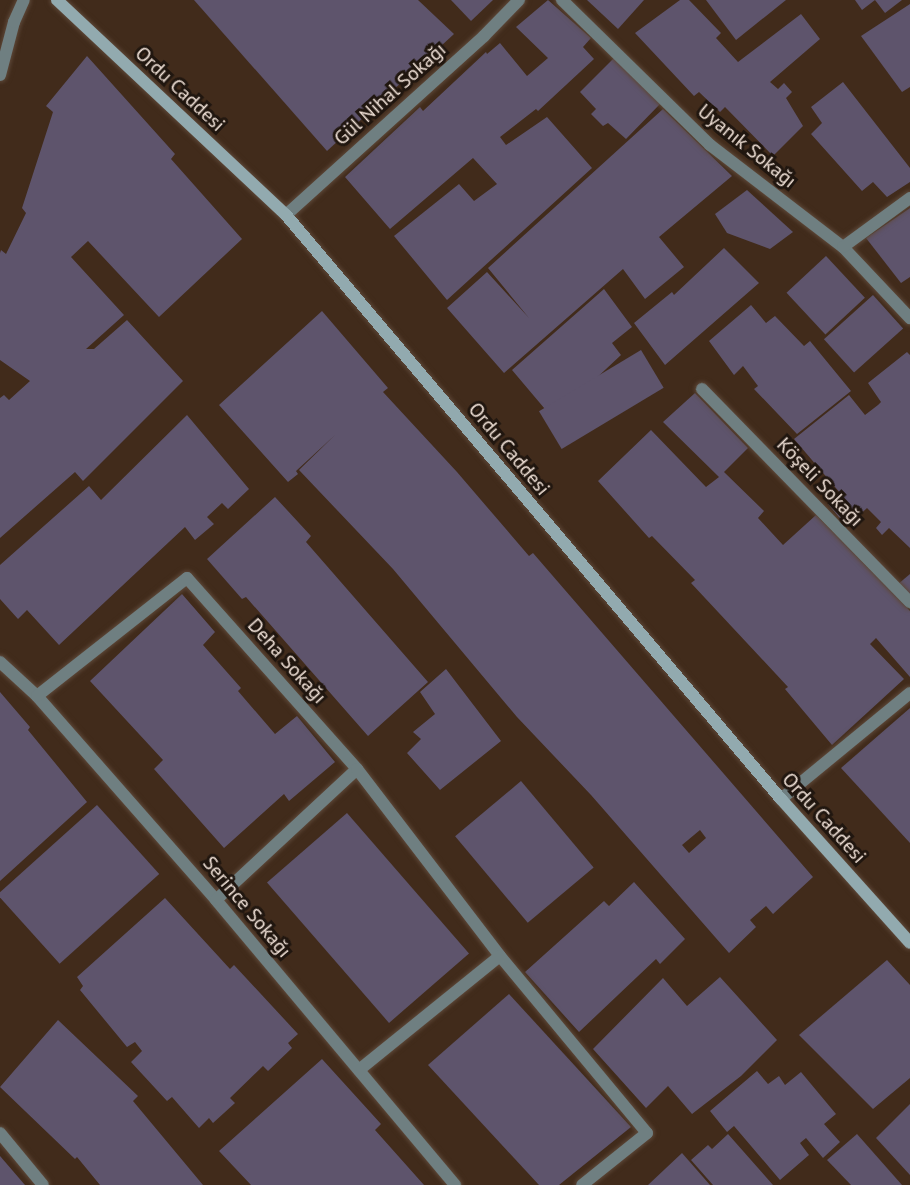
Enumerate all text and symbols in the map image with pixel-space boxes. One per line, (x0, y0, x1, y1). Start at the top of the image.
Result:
street label: Gül Nihal Sokağı (329, 38, 451, 150)
street label: Ordu Caddesi (130, 41, 230, 137)
street label: Uyanık Sokağı (693, 99, 801, 193)
street label: Ordu Caddesi (463, 398, 555, 500)
street label: Köşeli Sokağı (772, 433, 868, 531)
street label: Deha Sokağı (242, 613, 332, 709)
street label: Ordu Caddesi (777, 768, 871, 868)
street label: Serince Sokağı (198, 851, 296, 963)

